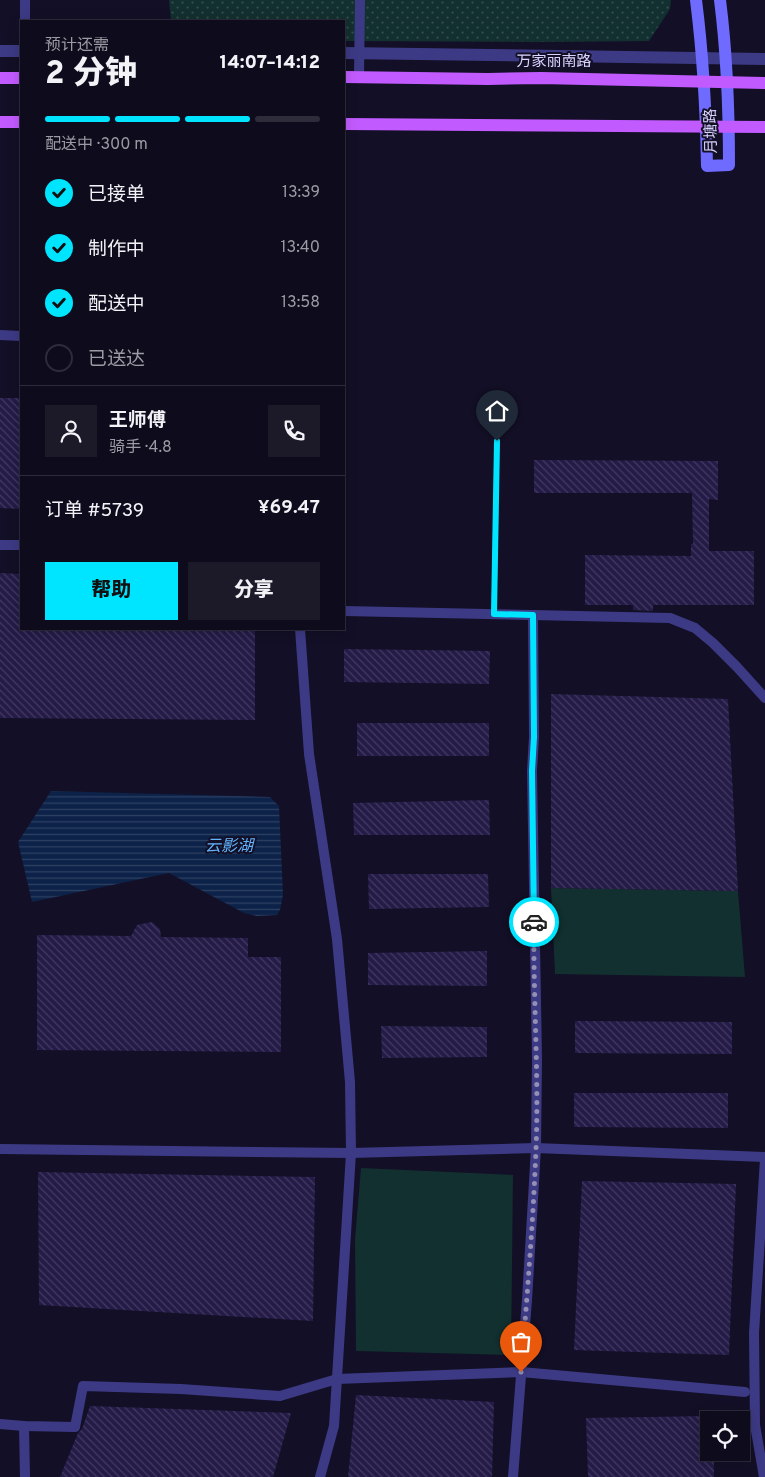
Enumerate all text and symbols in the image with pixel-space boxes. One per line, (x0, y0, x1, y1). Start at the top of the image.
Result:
text: 预计还需 (45, 36, 109, 56)
text: 14:07–14:12 (220, 51, 320, 75)
street label: 万家丽南路 (516, 53, 592, 72)
text: 2 分钟 (45, 55, 137, 95)
street label: 月塘路 (701, 108, 722, 154)
text: 配送中 · 300 m (45, 135, 148, 155)
icon: check (45, 179, 73, 207)
text: 已接单 (88, 183, 145, 207)
text: 13:39 (282, 183, 320, 203)
icon: check (45, 234, 73, 262)
text: 制作中 (88, 238, 145, 262)
text: 13:40 (281, 238, 320, 258)
icon: check (45, 289, 73, 317)
text: 配送中 (88, 293, 145, 317)
text: 13:58 (281, 293, 320, 313)
text: 已送达 (88, 348, 145, 372)
pin (476, 390, 518, 441)
icon: home (483, 397, 511, 425)
button: person (45, 405, 97, 457)
button: phone (268, 405, 320, 457)
text: 王师傅 (109, 409, 166, 433)
text: 骑手 · 4.8 (109, 438, 172, 458)
text: ¥69.47 (258, 496, 320, 520)
text: 订单 #5739 (45, 499, 144, 523)
button: 帮助 (45, 562, 178, 620)
button: 分享 (188, 562, 320, 620)
water label: 云影湖 (205, 837, 256, 857)
courier (509, 897, 559, 947)
icon: car (520, 908, 548, 936)
pin (500, 1321, 542, 1372)
icon: bag (507, 1328, 535, 1356)
map controls (700, 1411, 750, 1461)
button: locate (700, 1411, 750, 1461)

